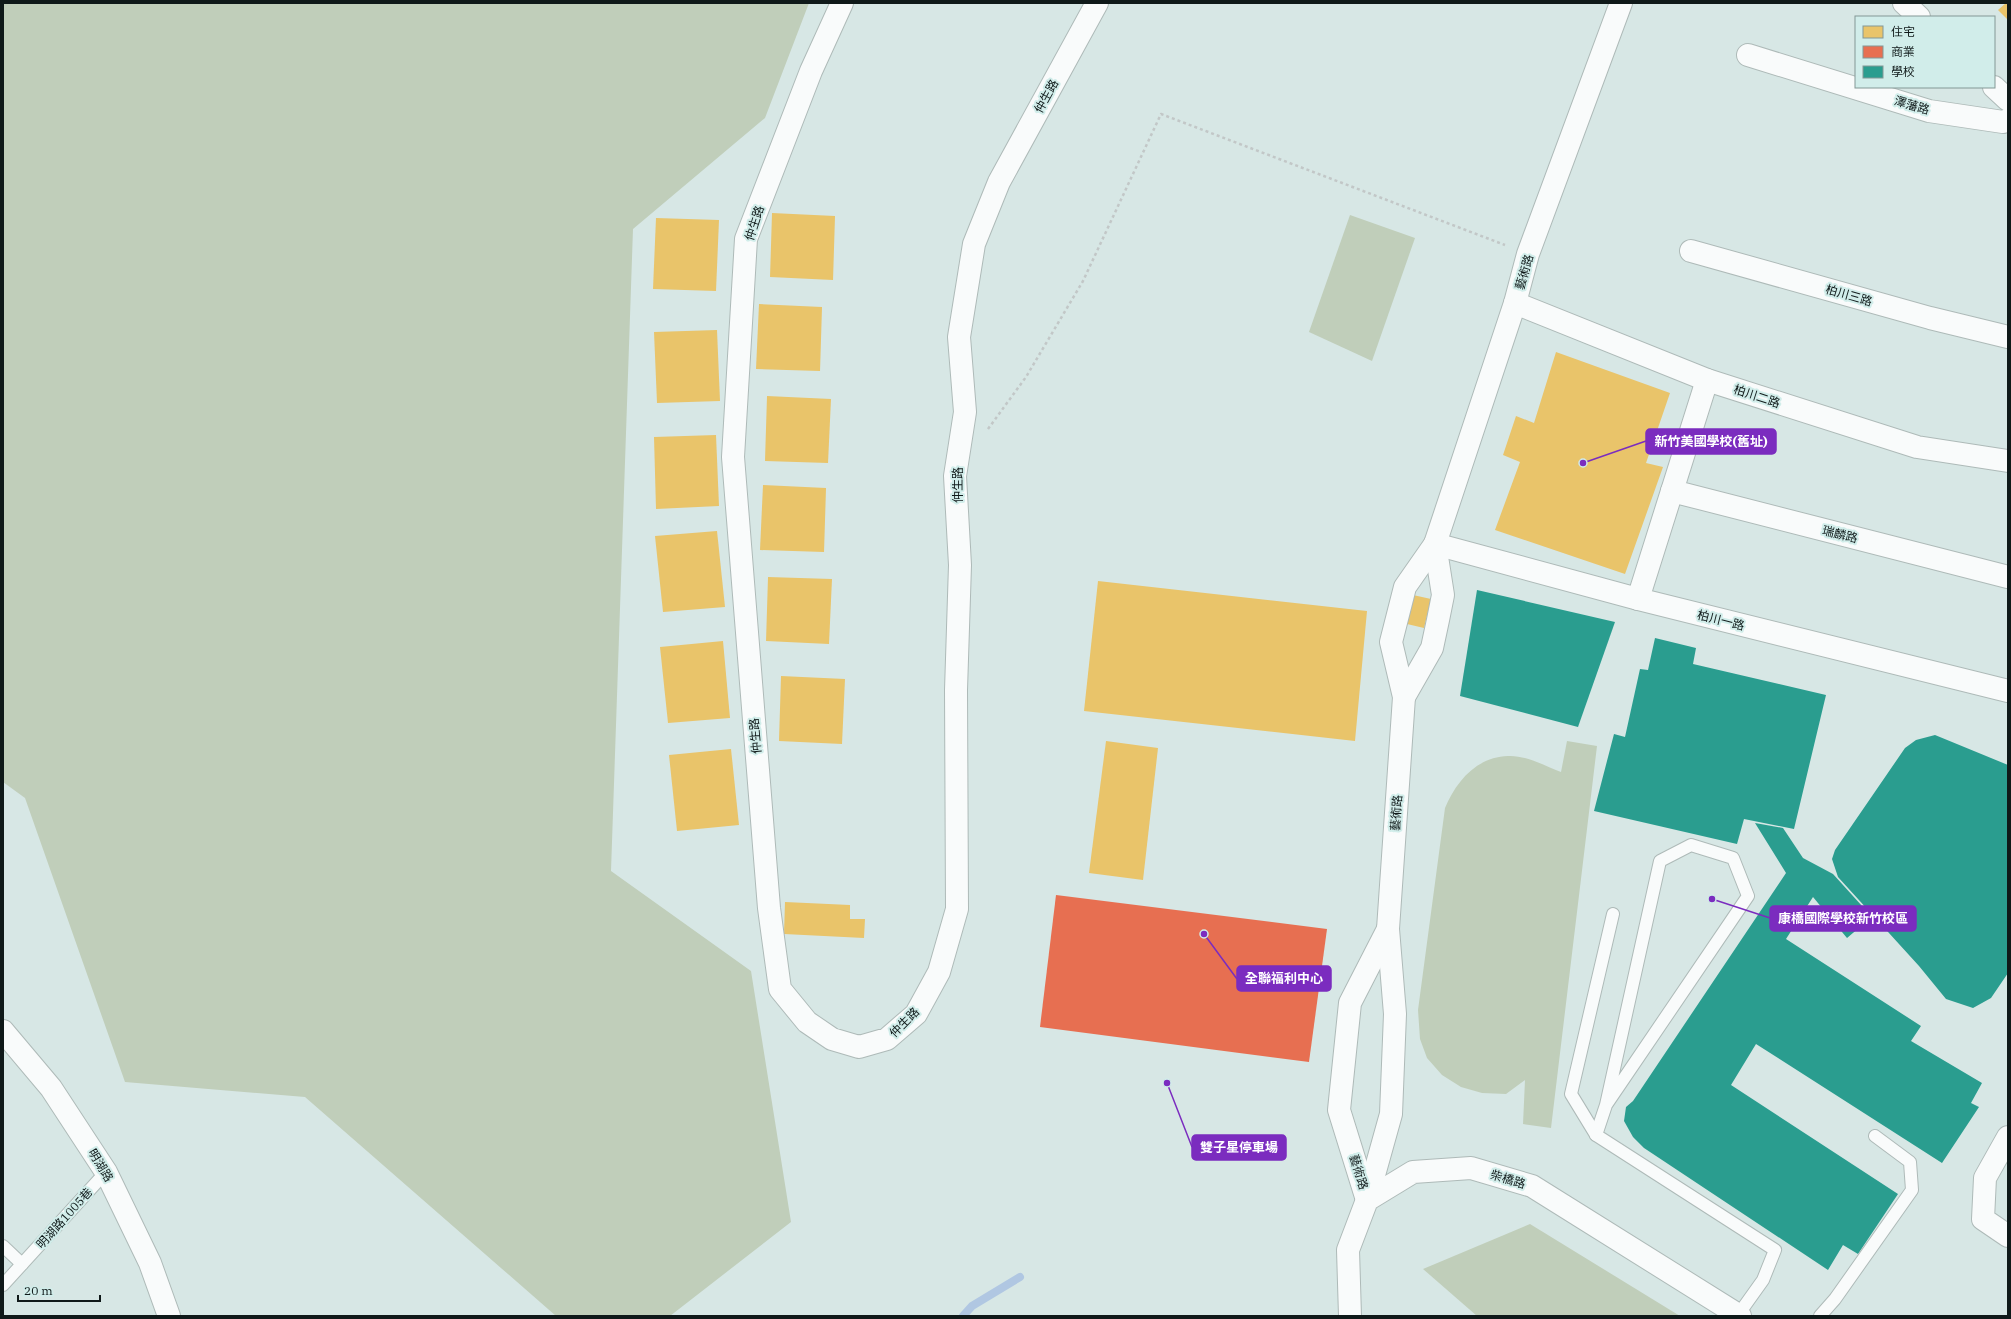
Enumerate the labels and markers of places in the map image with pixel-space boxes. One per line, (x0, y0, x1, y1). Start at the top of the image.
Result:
callout: 新竹美國學校(舊址) (1646, 429, 1776, 454)
callout: 康橋國際學校新竹校區 (1770, 906, 1916, 931)
callout: 全聯福利中心 (1237, 966, 1331, 991)
callout: 雙子星停車場 (1192, 1135, 1286, 1160)

